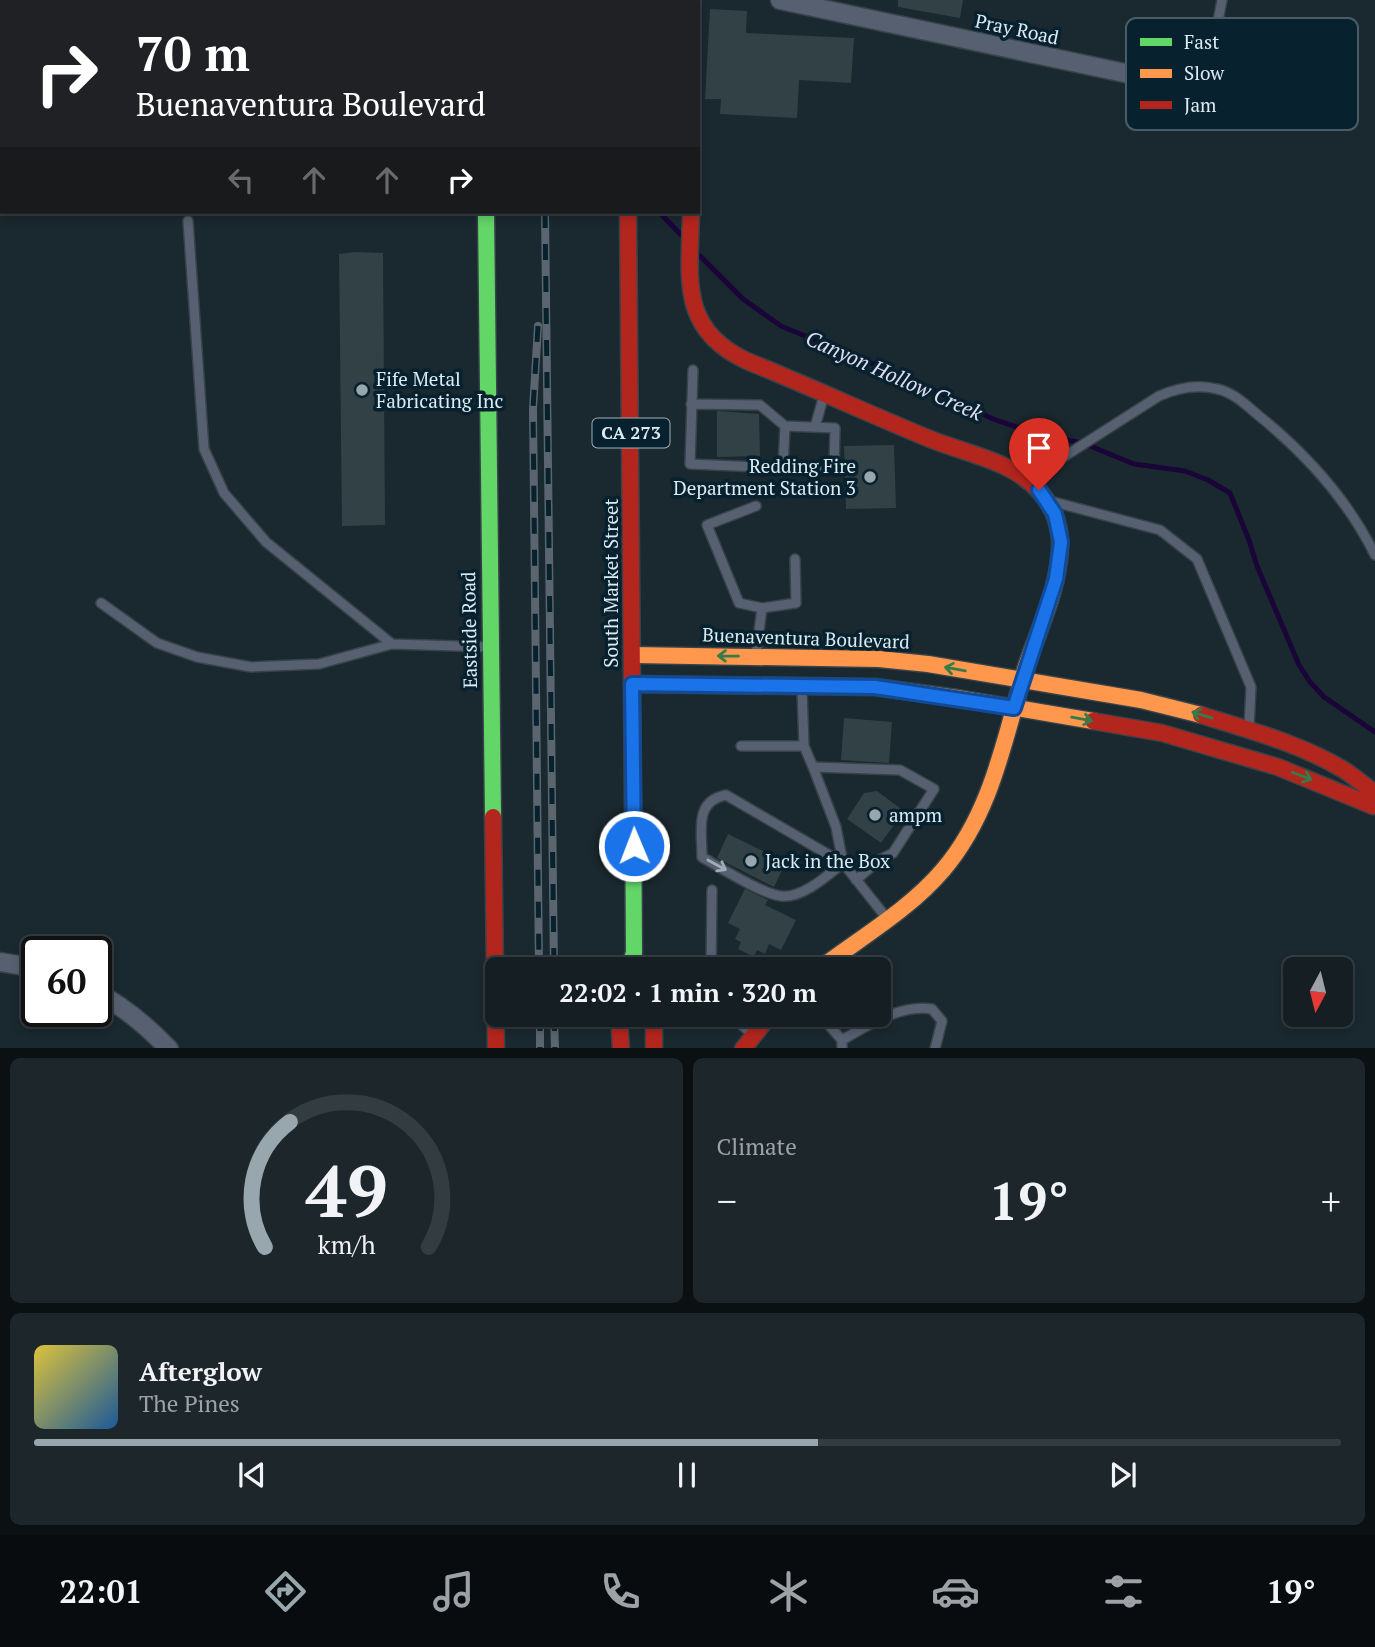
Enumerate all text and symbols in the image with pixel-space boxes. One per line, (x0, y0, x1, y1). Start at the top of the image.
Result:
street label: Pray Road (973, 7, 1062, 50)
legend (1126, 18, 1358, 130)
text: 70 m (136, 20, 250, 85)
icon: right (21, 28, 112, 119)
text: Fast (1184, 29, 1219, 54)
text: Slow (1184, 60, 1225, 85)
text: Buenaventura Boulevard (136, 83, 486, 125)
text: Jam (1184, 92, 1217, 117)
icon: left (222, 161, 260, 199)
icon: ahead (295, 161, 333, 199)
icon: ahead (368, 161, 406, 199)
icon: right (441, 161, 479, 199)
water label: Canyon Hollow Creek (802, 324, 988, 427)
place label: Fife Metal Fabricating Inc (376, 366, 503, 413)
marker: Fife Metal Fabricating Inc (354, 382, 370, 398)
road number: CA 273 (592, 418, 670, 447)
pin (1009, 418, 1069, 490)
icon: arrive (1020, 429, 1058, 467)
place label: Redding Fire Department Station 3 (673, 453, 856, 500)
marker: Redding Fire Department Station 3 (862, 469, 878, 485)
street label: South Market Street (598, 498, 623, 668)
street label: Eastside Road (455, 571, 482, 689)
street label: Buenaventura Boulevard (702, 621, 911, 654)
one-way arrow (717, 649, 740, 663)
one-way arrow (944, 662, 967, 675)
one-way arrow (1192, 708, 1214, 721)
one-way arrow (1070, 713, 1093, 726)
one-way arrow (1290, 770, 1312, 783)
place label: ampm (889, 802, 943, 827)
marker: ampm (867, 807, 883, 823)
position arrow (597, 809, 671, 883)
place label: Jack in the Box (765, 848, 890, 873)
marker: Jack in the Box (743, 853, 759, 869)
one-way arrow (706, 859, 727, 872)
speed limit sign: 60 (21, 936, 112, 1027)
north arrow (1283, 957, 1353, 1027)
map controls (1283, 957, 1353, 1027)
text: 22:02 · 1 min · 320 m (559, 975, 817, 1009)
text: Climate (717, 1131, 797, 1162)
text: 49 (305, 1141, 387, 1238)
text: 19° (989, 1166, 1069, 1235)
text: − (717, 1176, 737, 1226)
text: + (1321, 1176, 1341, 1226)
text: km/h (317, 1227, 375, 1260)
text: Afterglow (139, 1354, 262, 1388)
text: The Pines (139, 1388, 240, 1419)
icon: previous (233, 1456, 271, 1494)
icon: pause (668, 1456, 706, 1494)
icon: next (1104, 1456, 1142, 1494)
icon: directions (261, 1567, 310, 1616)
icon: music (429, 1567, 478, 1616)
icon: phone (596, 1567, 645, 1616)
icon: climate (764, 1567, 813, 1616)
icon: car (931, 1567, 980, 1616)
icon: filters (1099, 1567, 1148, 1616)
text: 22:01 (59, 1570, 143, 1612)
text: 19° (1266, 1570, 1316, 1612)

